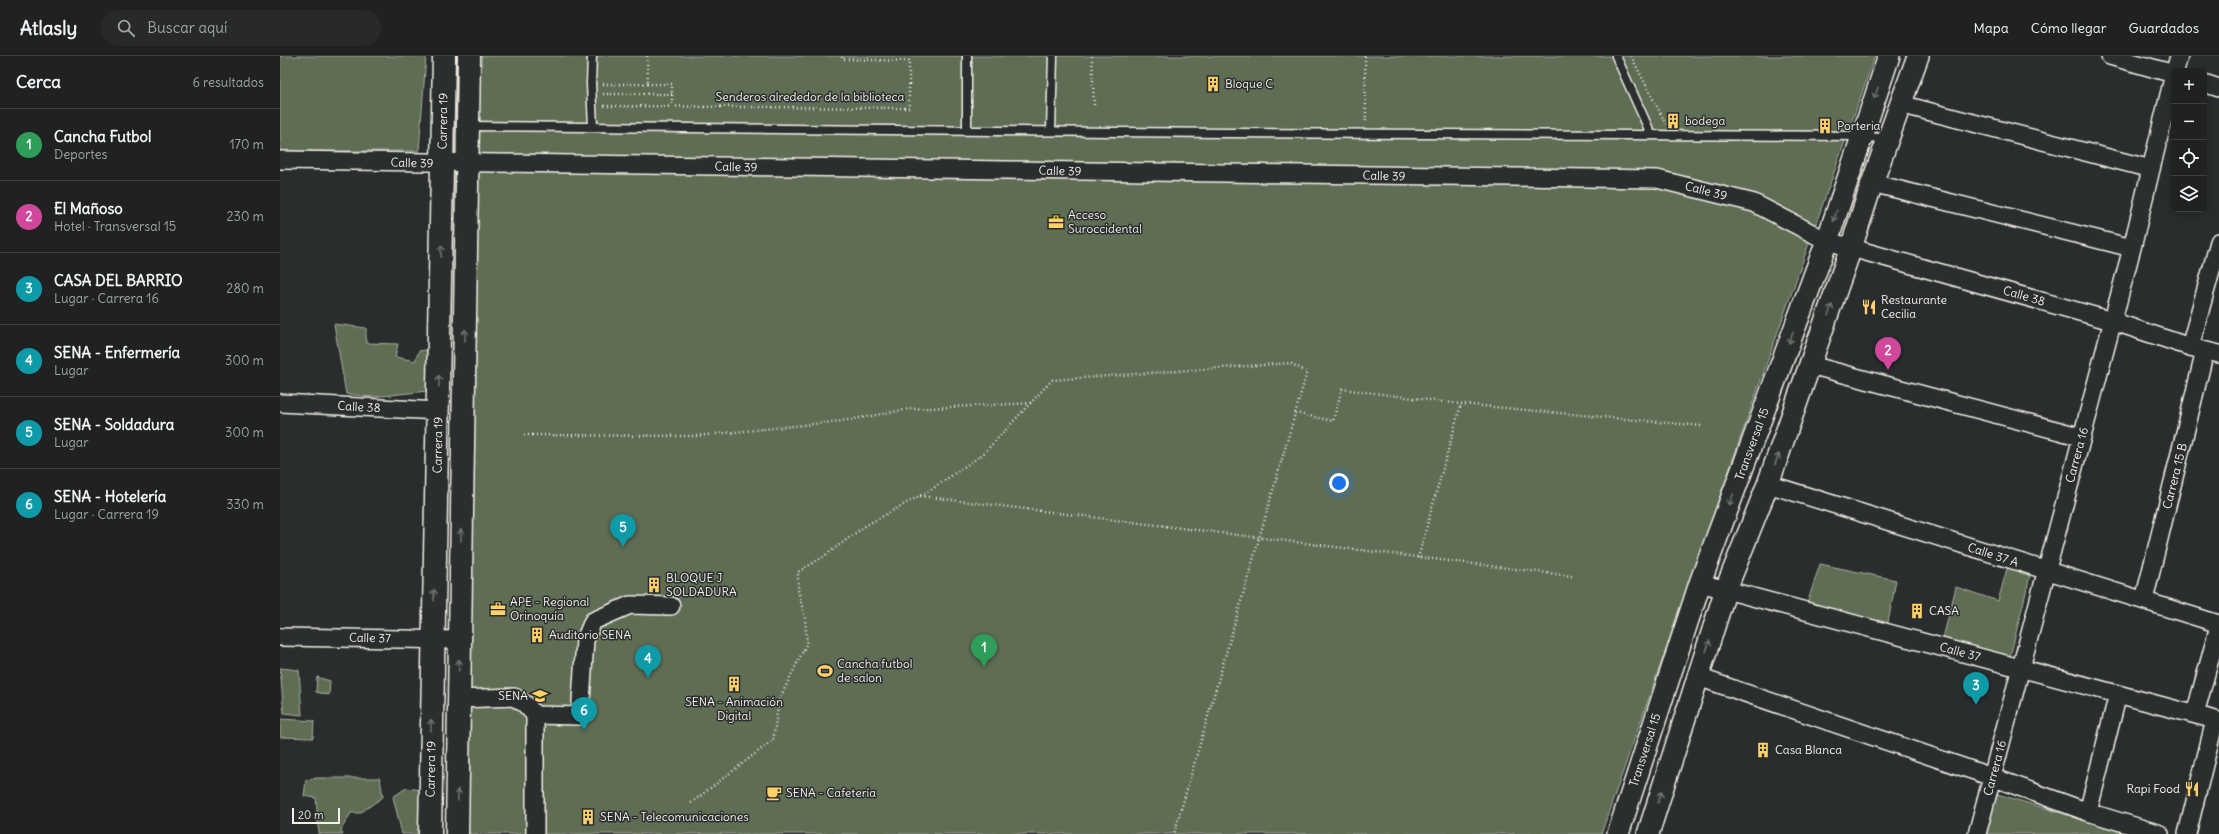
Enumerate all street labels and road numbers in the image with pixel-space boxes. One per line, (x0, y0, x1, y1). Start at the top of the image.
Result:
street label: Senderos alrededor de la biblioteca (716, 89, 905, 104)
street label: Carrera 19 (435, 92, 450, 149)
street label: Calle 39 (390, 155, 434, 170)
street label: Calle 39 (714, 159, 758, 174)
street label: Calle 39 (1038, 163, 1082, 178)
street label: Calle 39 (1362, 168, 1406, 183)
street label: Calle 39 (1683, 178, 1729, 203)
street label: Calle 38 (2001, 282, 2047, 309)
street label: Calle 38 (337, 398, 381, 415)
street label: Transversal 15 (1731, 405, 1772, 482)
street label: Carrera 19 (430, 416, 445, 473)
street label: Carrera 16 (2062, 425, 2091, 484)
street label: Carrera 15 B (2159, 441, 2190, 510)
street label: Calle 37 A (1966, 539, 2021, 570)
street label: Calle 37 (349, 630, 391, 645)
street label: Calle 37 (1938, 639, 1982, 664)
street label: Transversal 15 (1626, 711, 1663, 788)
street label: Carrera 16 (1980, 738, 2009, 797)
street label: Carrera 19 (423, 740, 438, 797)

